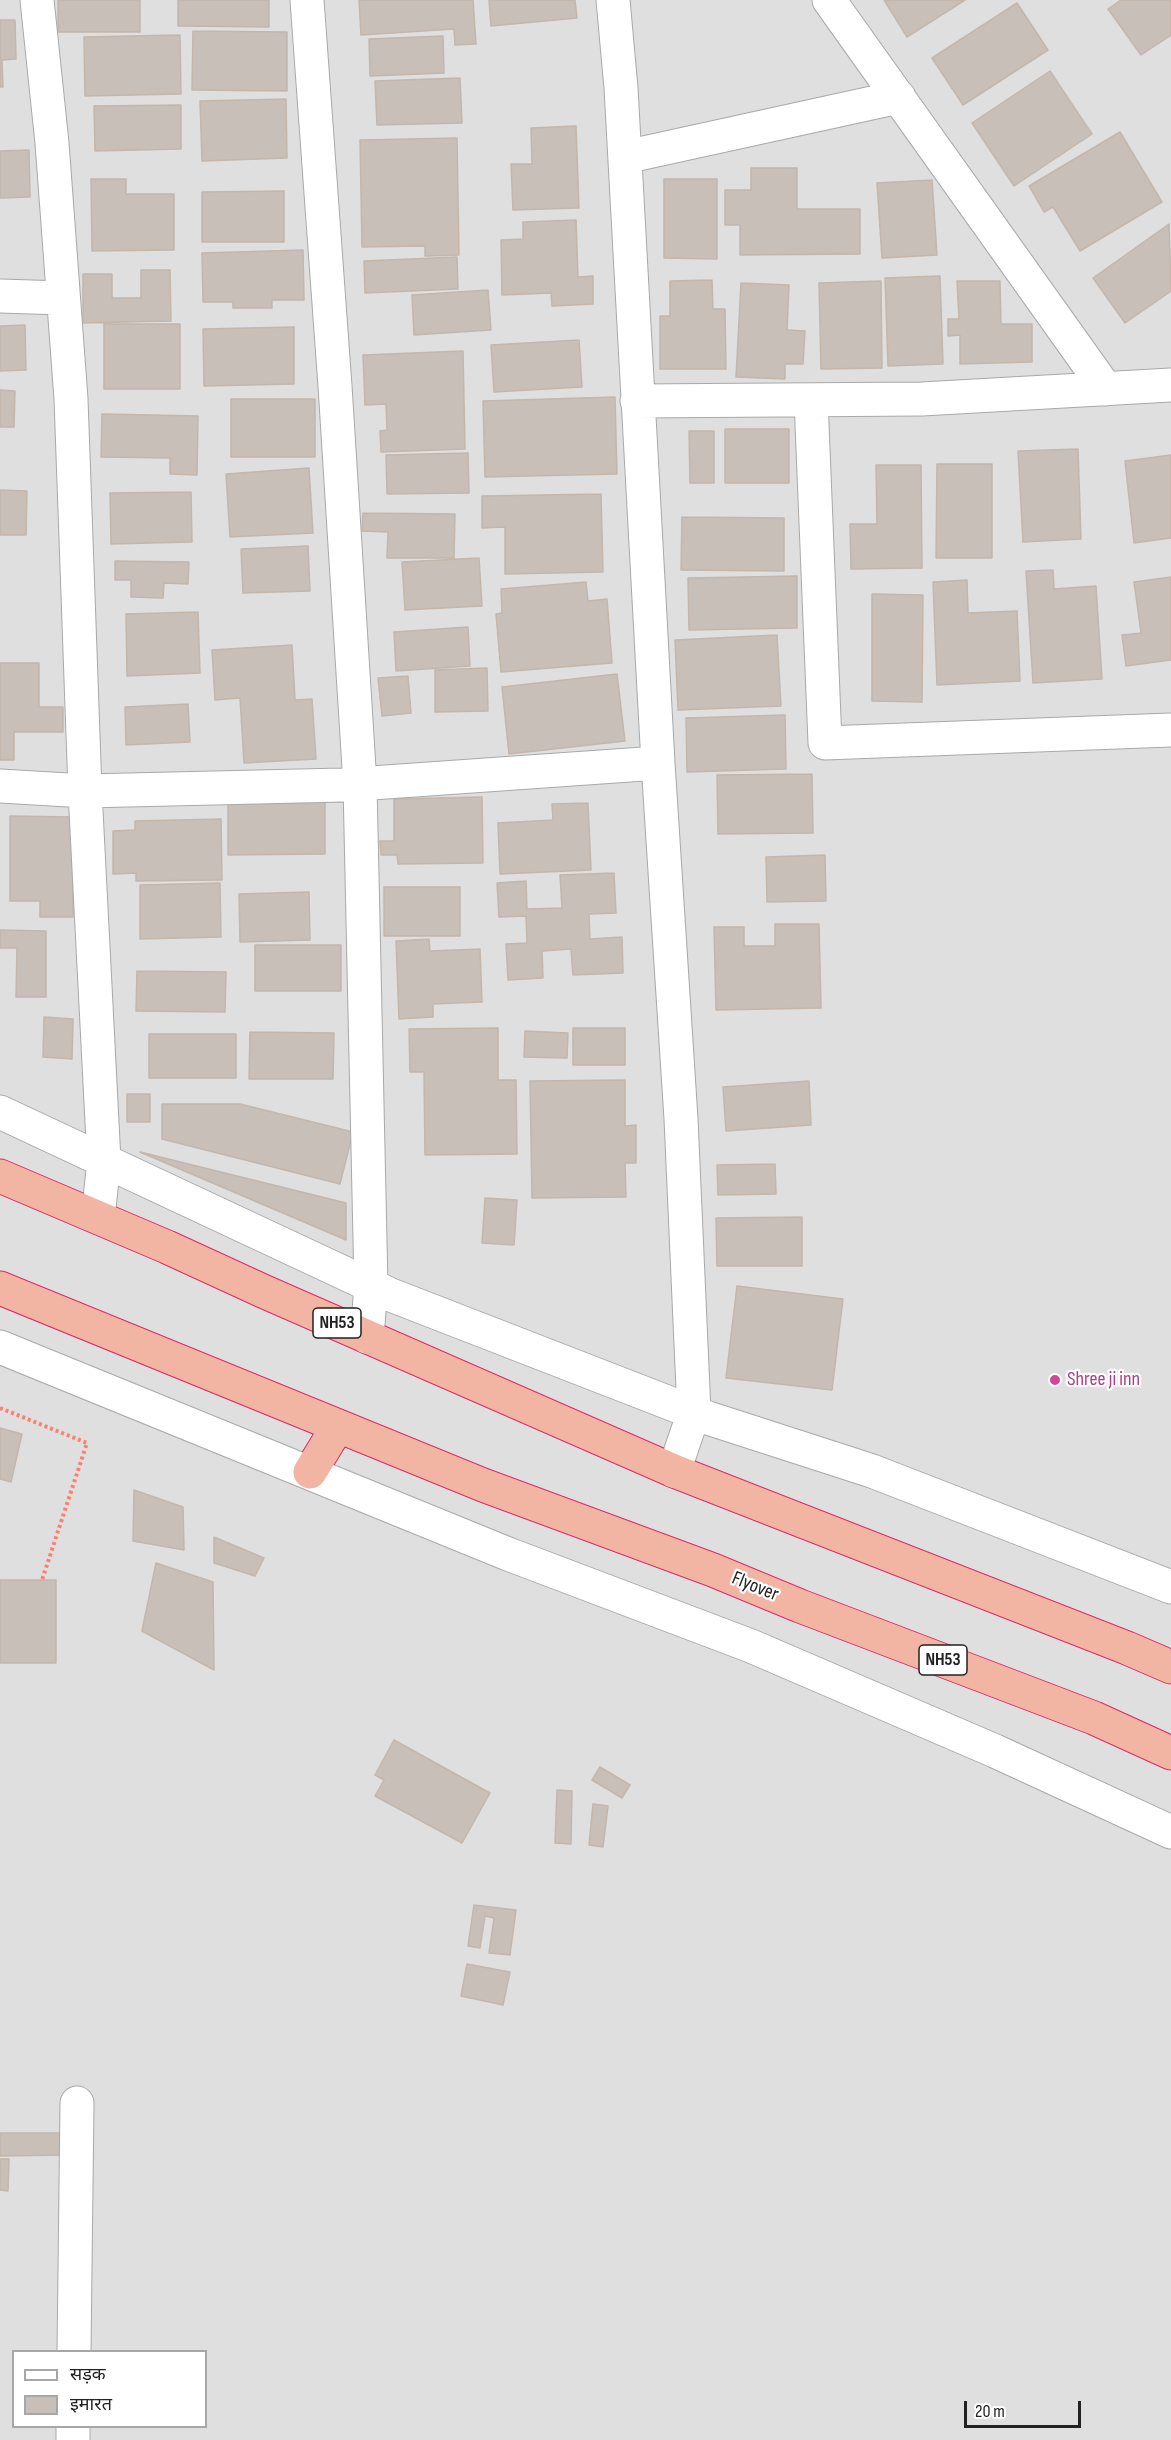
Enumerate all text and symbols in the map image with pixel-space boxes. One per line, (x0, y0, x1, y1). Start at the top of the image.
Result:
road number: NH53 (313, 1308, 361, 1338)
place label: Shree ji inn (1067, 1368, 1140, 1392)
marker: Shree ji inn (1048, 1373, 1062, 1387)
street label: Flyover (728, 1567, 782, 1607)
road number: NH53 (919, 1645, 967, 1675)
legend (12, 2350, 207, 2428)
text: सड़क (70, 2364, 106, 2385)
scale bar (967, 2389, 1084, 2427)
text: इमारत (70, 2394, 112, 2415)
text: 20 m (975, 2401, 1005, 2422)

